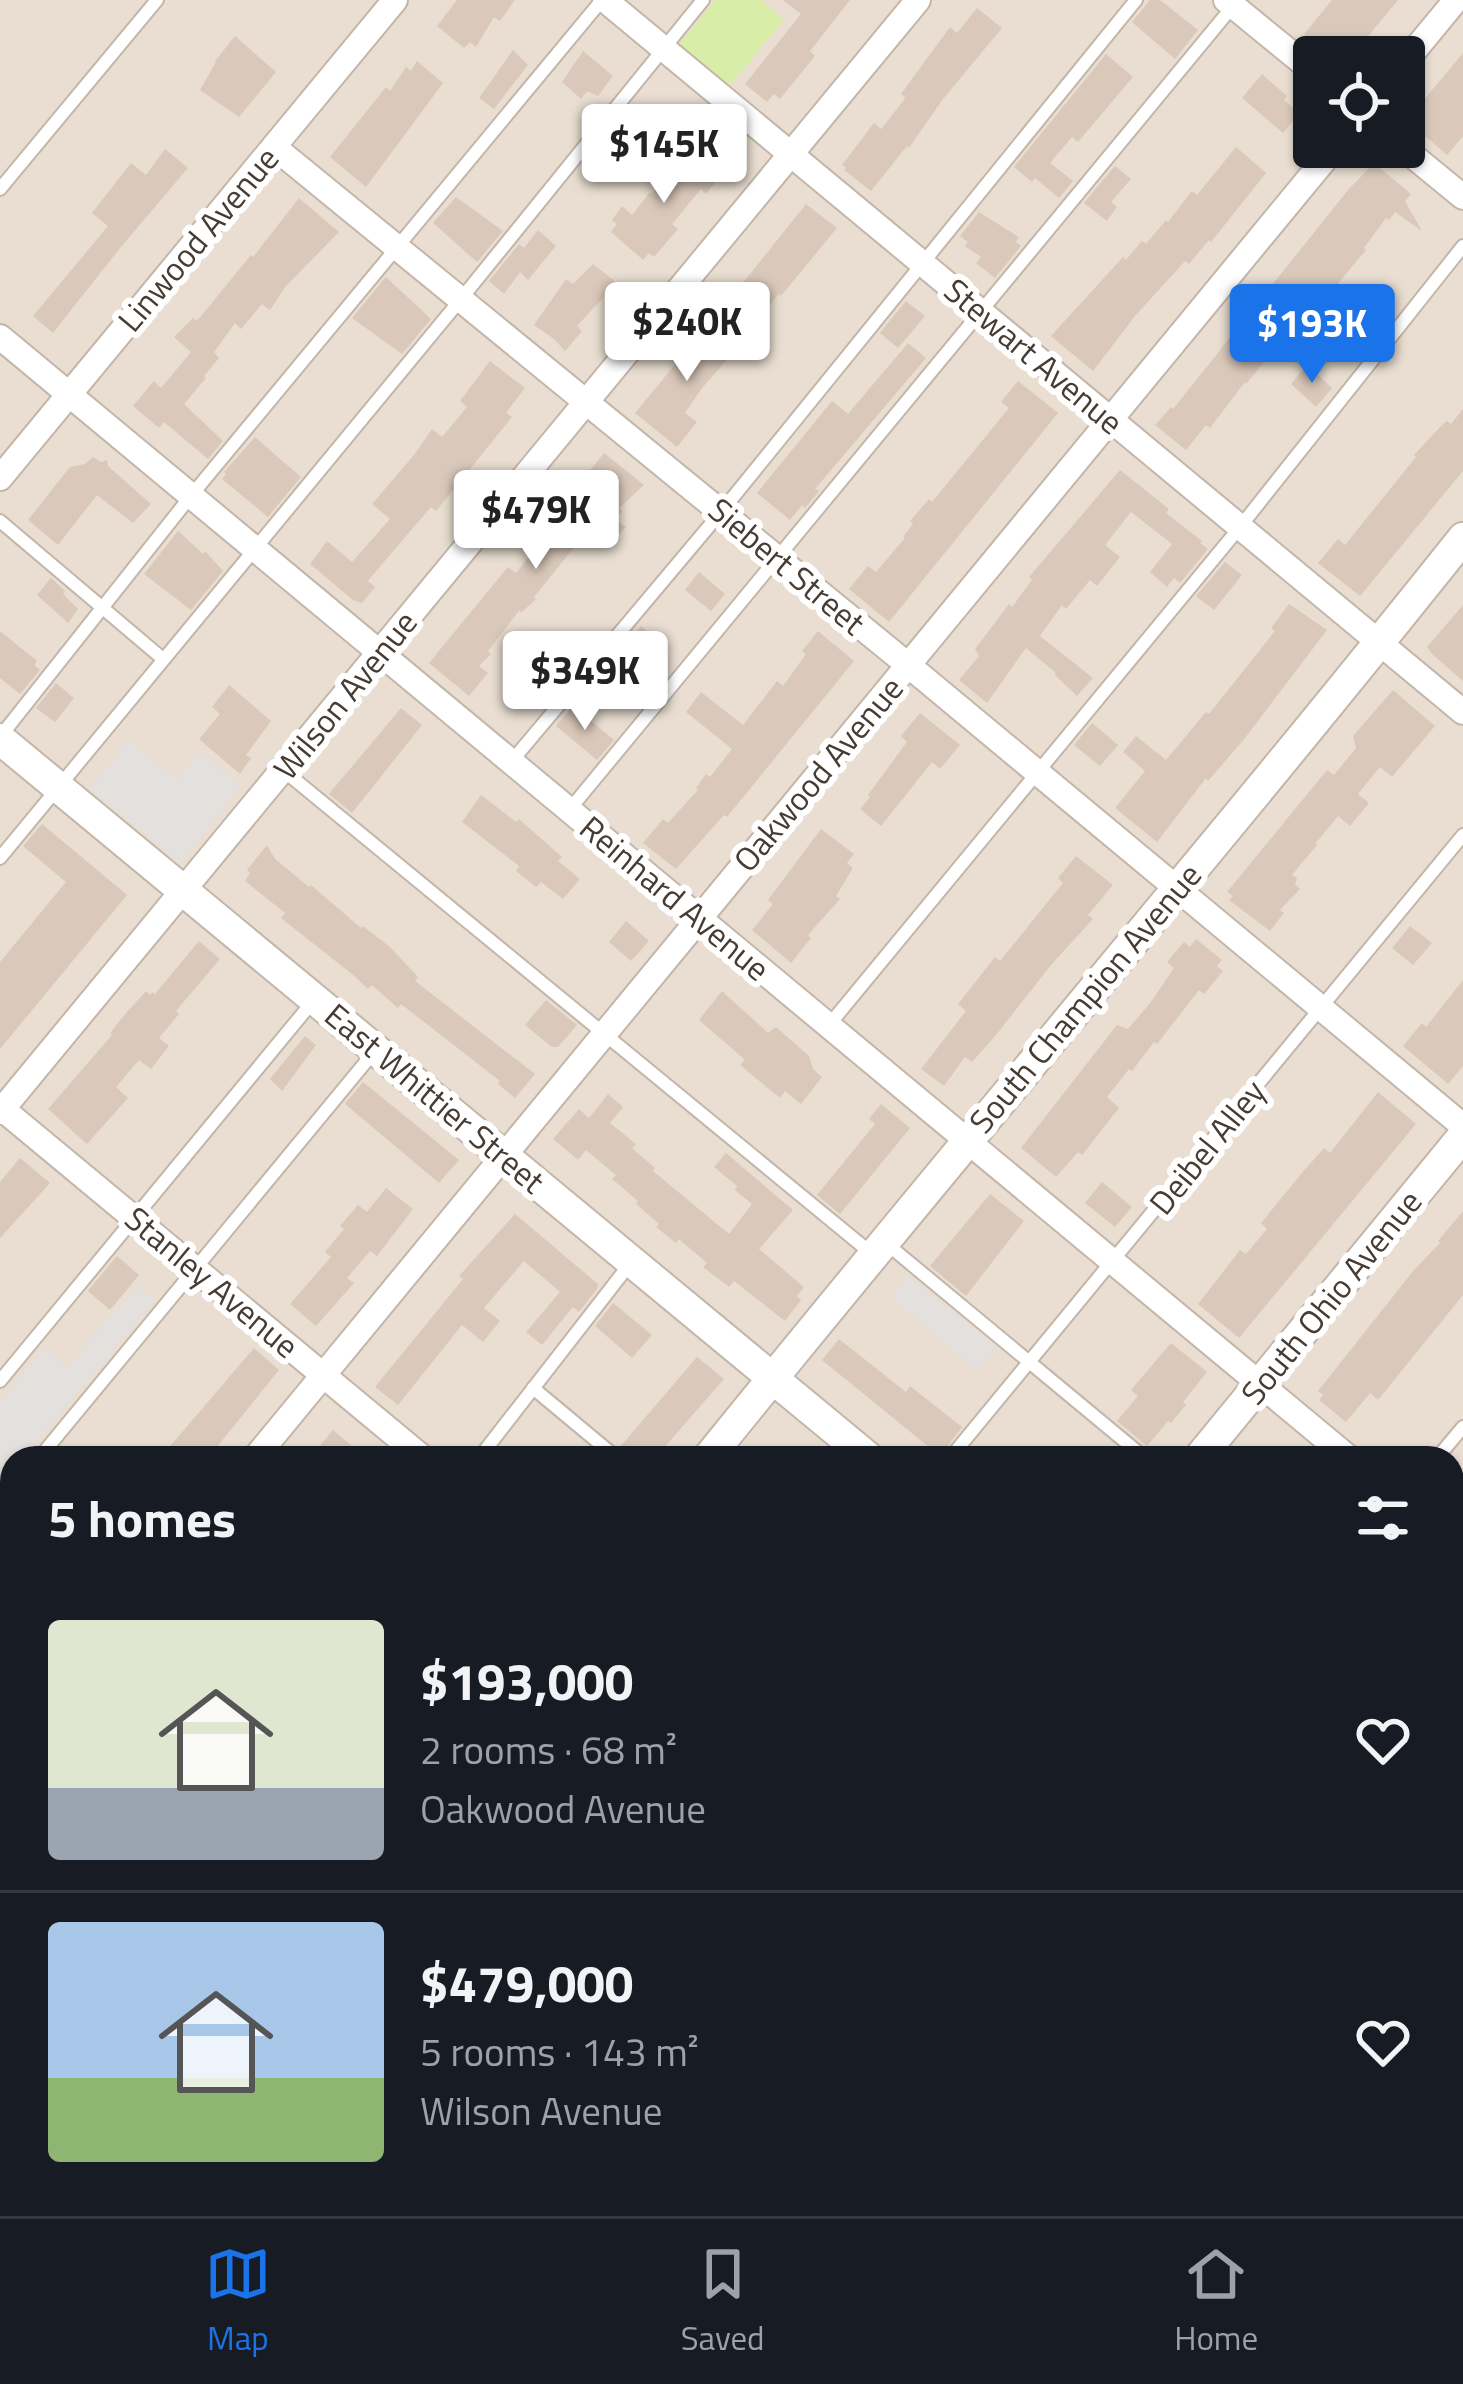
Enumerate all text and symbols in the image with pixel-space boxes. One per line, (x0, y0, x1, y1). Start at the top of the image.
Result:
map controls (1293, 36, 1425, 168)
button: locate (1293, 36, 1425, 168)
pin: $145K (580, 104, 748, 206)
text: $145K (609, 113, 719, 172)
street label: Linwood Avenue (105, 135, 291, 343)
street label: Stewart Avenue (933, 266, 1135, 446)
pin: $240K (603, 282, 771, 384)
pin: $193K (1228, 284, 1396, 386)
text: $240K (632, 291, 742, 350)
text: $193K (1257, 293, 1367, 352)
pin: $479K (452, 470, 620, 572)
text: $479K (481, 479, 591, 538)
street label: Siebert Street (698, 485, 877, 647)
street label: Wilson Avenue (261, 600, 429, 790)
pin: $349K (501, 631, 669, 733)
text: $349K (530, 640, 640, 699)
street label: Oakwood Avenue (721, 665, 915, 883)
street label: Reinhard Avenue (569, 803, 781, 993)
street label: South Champion Avenue (957, 852, 1213, 1144)
street label: East Whittier Street (314, 991, 556, 1205)
street label: Deibel Alley (1137, 1069, 1277, 1225)
street label: South Ohio Avenue (1228, 1179, 1434, 1415)
street label: Stanley Avenue (114, 1194, 310, 1370)
text: 5 homes (48, 1479, 236, 1557)
icon: filters (1350, 1485, 1416, 1551)
text: $193,000 (420, 1642, 633, 1720)
icon: home (144, 1668, 288, 1812)
icon: heart (1350, 1707, 1416, 1773)
text: 2 rooms · 68 m² (420, 1720, 677, 1779)
text: Oakwood Avenue (420, 1779, 706, 1838)
text: $479,000 (420, 1944, 633, 2022)
icon: home (144, 1970, 288, 2114)
icon: heart (1350, 2009, 1416, 2075)
text: 5 rooms · 143 m² (420, 2022, 699, 2081)
text: Wilson Avenue (420, 2081, 662, 2140)
tab: Map (205, 2241, 271, 2363)
tab: Saved (681, 2241, 765, 2363)
tab: Home (1174, 2241, 1258, 2363)

